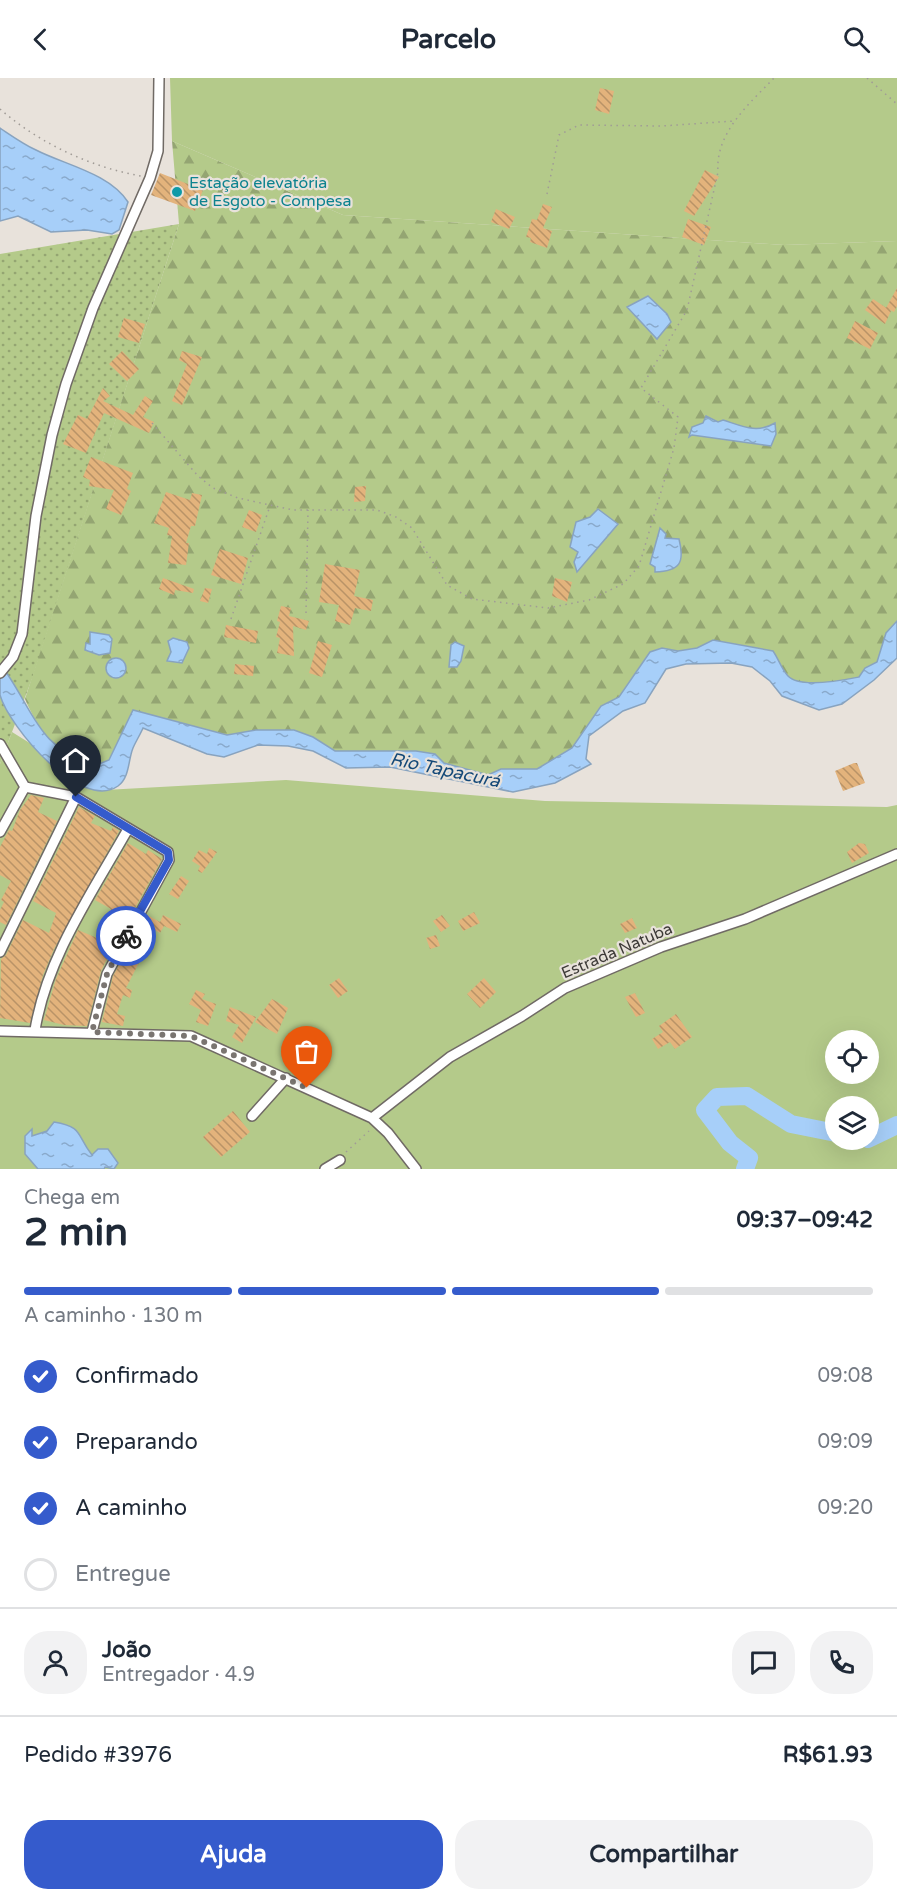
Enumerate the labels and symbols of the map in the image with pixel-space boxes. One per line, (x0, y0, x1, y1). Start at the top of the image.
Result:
place label: Estação elevatória de Esgoto - Compesa (189, 173, 352, 211)
marker: Estação elevatória de Esgoto - Compesa (170, 185, 184, 199)
pin (50, 735, 101, 797)
water label: Rio Tapacurá (388, 748, 503, 793)
courier (96, 906, 156, 966)
street label: Estrada Natuba (558, 919, 676, 983)
pin (281, 1026, 332, 1088)

